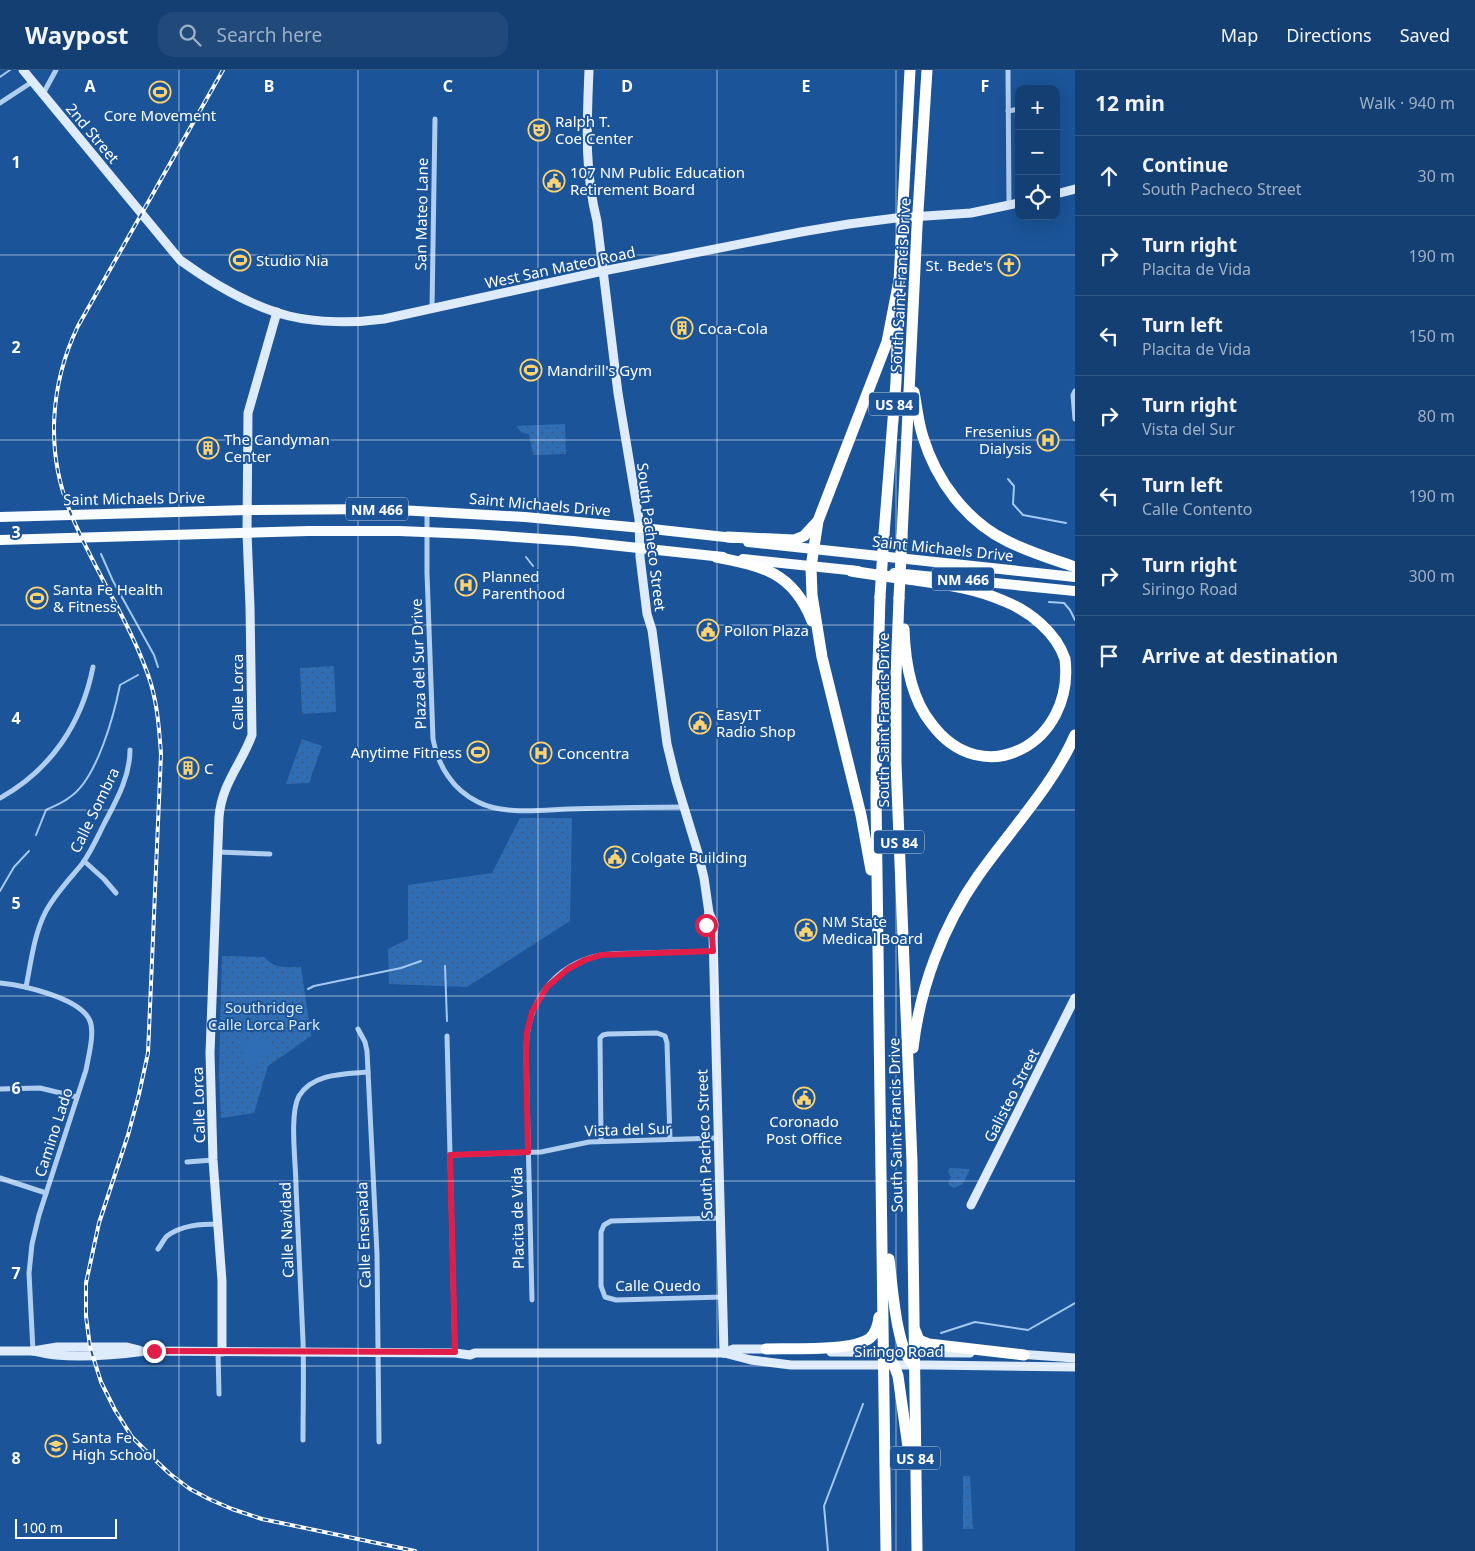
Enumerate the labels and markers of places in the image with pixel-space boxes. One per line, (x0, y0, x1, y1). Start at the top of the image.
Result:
sports icon: Core Movement (148, 80, 172, 104)
place label: Core Movement (104, 105, 217, 125)
place label: Ralph T. Coe Center (555, 111, 633, 148)
theatre icon: Ralph T. Coe Center (527, 118, 551, 142)
place label: 107 NM Public Education Retirement Board (570, 162, 745, 199)
public building icon: 107 NM Public Education Retirement Board (542, 169, 566, 193)
sports icon: Studio Nia (228, 248, 252, 272)
place label: Studio Nia (256, 250, 329, 270)
church icon: St. Bede's (997, 253, 1021, 277)
place label: St. Bede's (926, 255, 993, 275)
building icon: Coca-Cola (670, 316, 694, 340)
place label: Coca-Cola (698, 318, 768, 338)
sports icon: Mandrill's Gym (519, 358, 543, 382)
place label: Mandrill's Gym (547, 360, 652, 380)
place label: Fresenius Dialysis (965, 421, 1032, 458)
hospital icon: Fresenius Dialysis (1036, 428, 1060, 452)
place label: The Candyman Center (224, 429, 330, 466)
building icon: The Candyman Center (196, 436, 220, 460)
place label: Planned Parenthood (482, 566, 565, 603)
hospital icon: Planned Parenthood (454, 573, 478, 597)
place label: Santa Fe Health & Fitness (53, 579, 163, 616)
sports icon: Santa Fe Health & Fitness (25, 586, 49, 610)
public building icon: Pollon Plaza (696, 618, 720, 642)
place label: Pollon Plaza (724, 620, 809, 640)
place label: EasyIT Radio Shop (716, 704, 796, 741)
public building icon: EasyIT Radio Shop (688, 711, 712, 735)
sports icon: Anytime Fitness (466, 740, 490, 764)
hospital icon: Concentra (529, 741, 553, 765)
place label: Anytime Fitness (351, 742, 462, 762)
place label: Concentra (557, 743, 629, 763)
building icon: C (176, 756, 200, 780)
place label: C (204, 758, 214, 778)
public building icon: Colgate Building (603, 845, 627, 869)
place label: Colgate Building (631, 847, 747, 867)
place label: NM State Medical Board (822, 911, 923, 948)
public building icon: NM State Medical Board (794, 918, 818, 942)
public building icon: Coronado Post Office (792, 1086, 816, 1110)
place label: Coronado Post Office (766, 1111, 842, 1148)
place label: Santa Fe High School (72, 1427, 156, 1464)
school or university icon: Santa Fe High School (44, 1434, 68, 1458)

